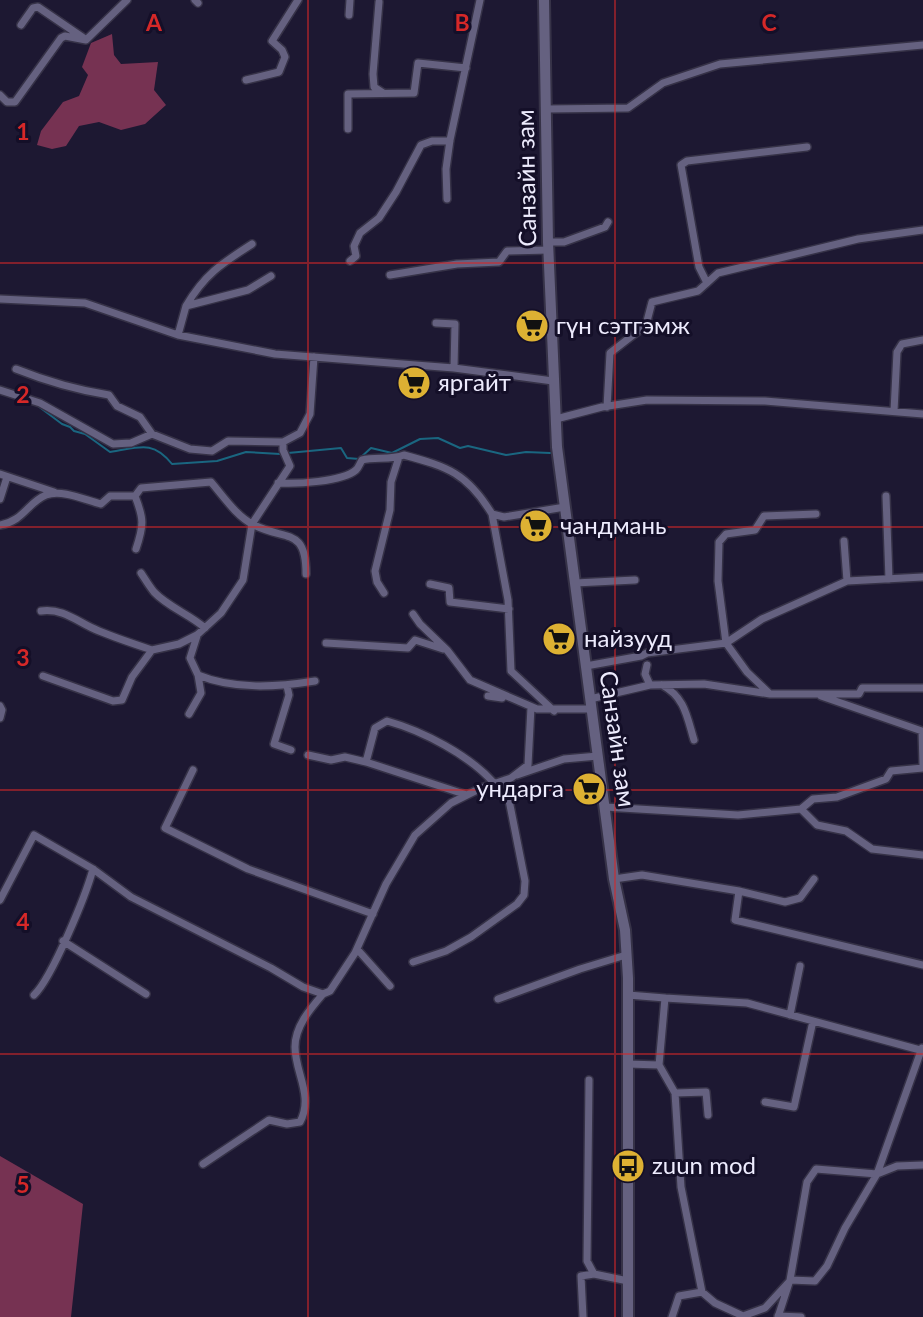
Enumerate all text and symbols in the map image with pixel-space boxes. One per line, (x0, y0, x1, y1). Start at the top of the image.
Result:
text: A (145, 8, 163, 36)
text: B (454, 8, 470, 36)
text: C (761, 8, 777, 36)
street label: Санзайн зам (510, 109, 541, 247)
text: 1 (16, 117, 30, 145)
supermarket icon: гүн сэтгэмж (513, 307, 551, 345)
place label: гүн сэтгэмж (556, 310, 690, 339)
supermarket icon: яргайт (395, 364, 433, 402)
place label: яргайт (438, 367, 511, 396)
text: 2 (16, 380, 30, 408)
supermarket icon: чандмань (517, 507, 555, 545)
place label: чандмань (560, 510, 667, 539)
supermarket icon: найзууд (540, 620, 578, 658)
place label: найзууд (584, 623, 672, 652)
text: 3 (16, 643, 30, 671)
street label: Санзайн зам (595, 669, 642, 809)
supermarket icon: ундарга (570, 770, 608, 808)
place label: ундарга (476, 773, 564, 802)
text: 4 (16, 907, 30, 935)
bus stop icon: zuun mod (609, 1147, 647, 1185)
place label: zuun mod (652, 1150, 756, 1179)
text: 5 (16, 1170, 30, 1198)

